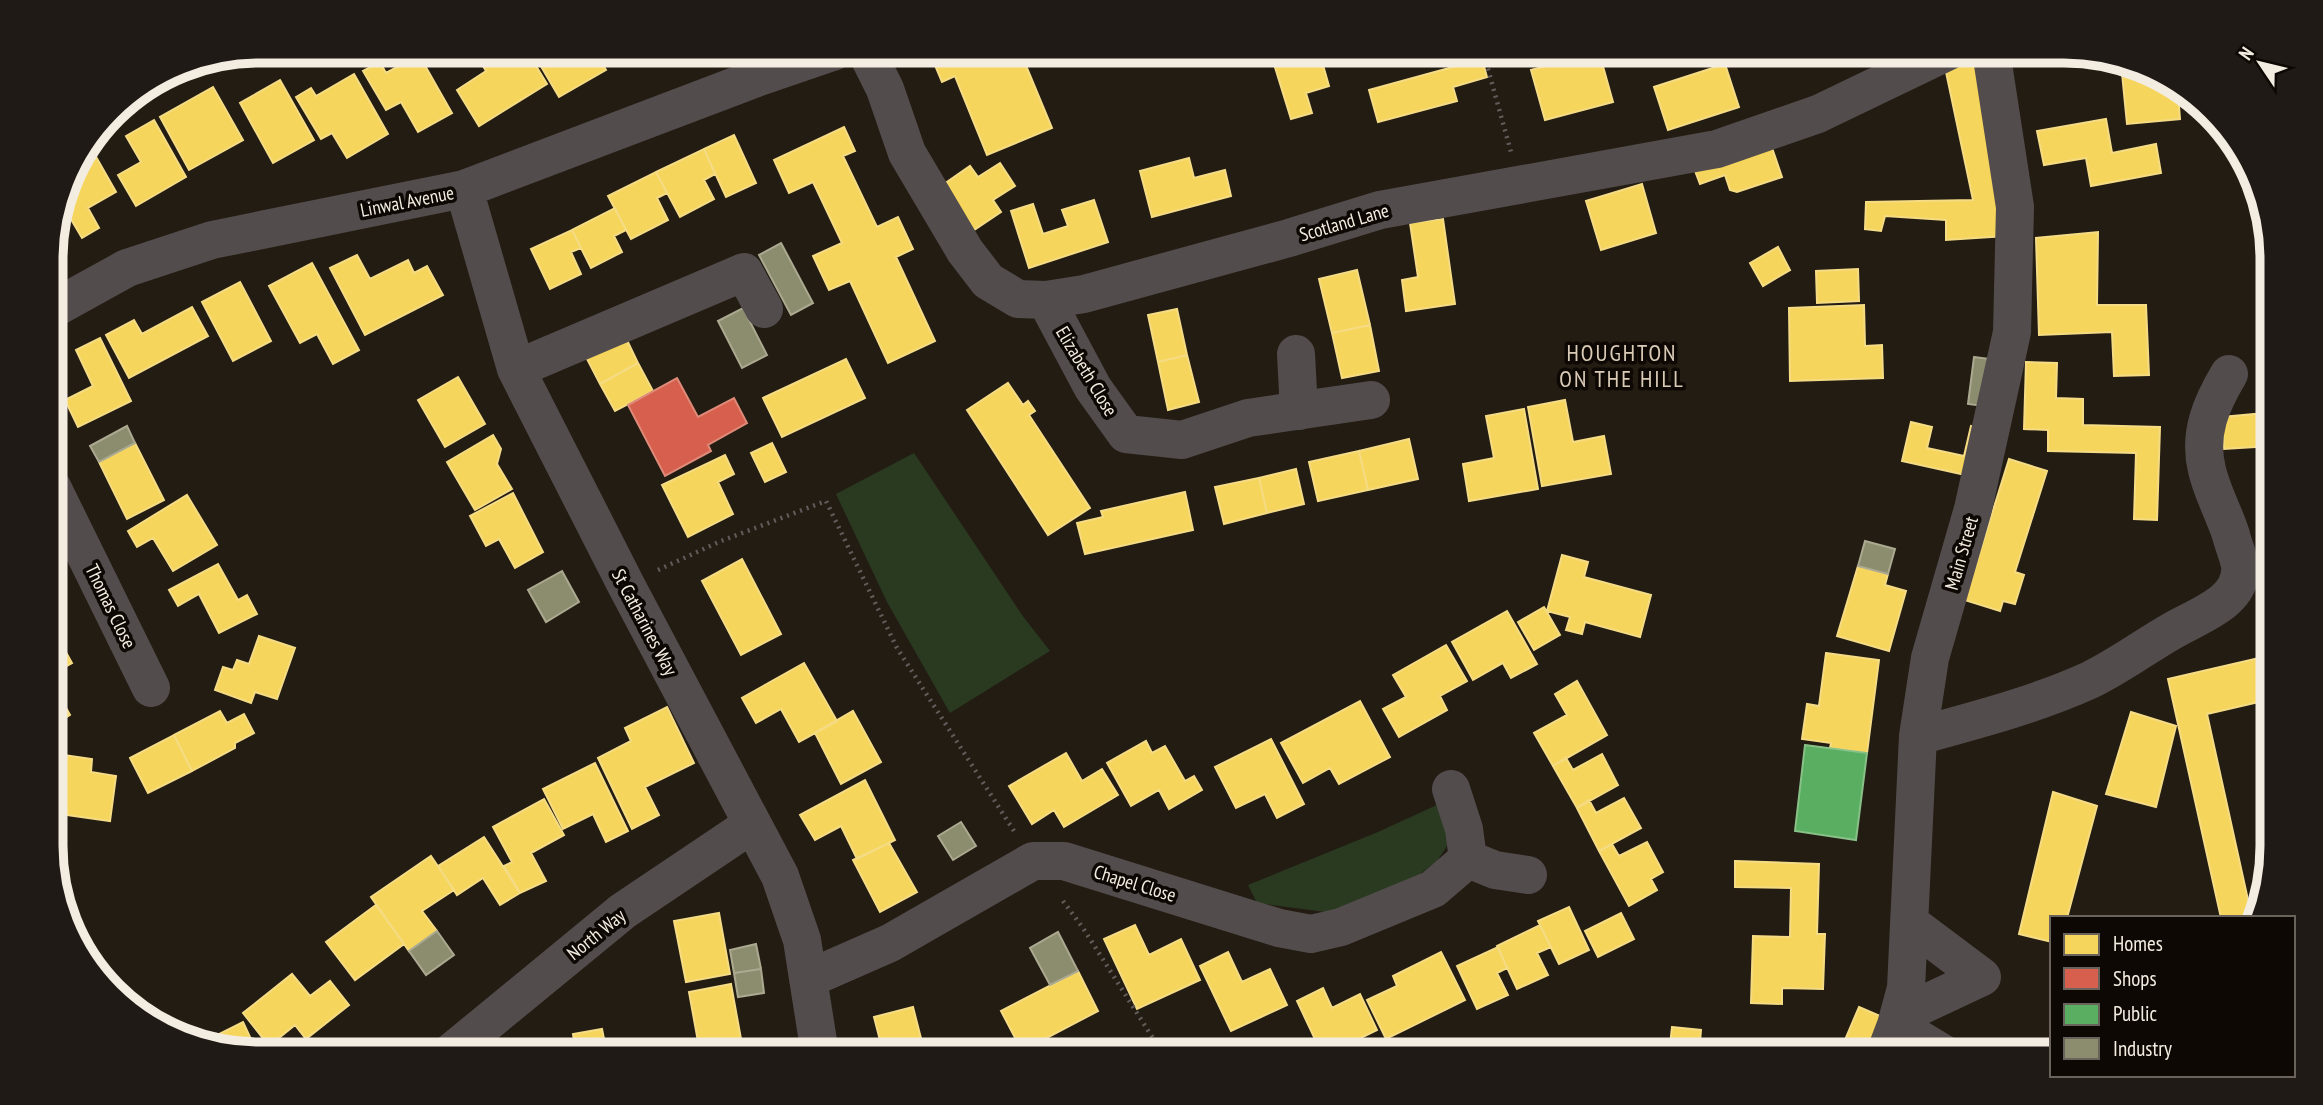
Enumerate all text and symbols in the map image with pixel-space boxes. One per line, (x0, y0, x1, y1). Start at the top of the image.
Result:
north arrow (2225, 28, 2295, 98)
text: N (2233, 42, 2259, 64)
street label: Linwal Avenue (358, 180, 456, 222)
street label: Scotland Lane (1296, 198, 1392, 246)
street label: Elizabeth Close (1051, 322, 1123, 420)
district label: HOUGHTON ON THE HILL (1559, 338, 1685, 393)
street label: Main Street (1939, 513, 1983, 593)
street label: Thomas Close (80, 560, 142, 652)
street label: St Catharines Way (607, 565, 683, 680)
street label: Chapel Close (1091, 859, 1179, 907)
street label: North Way (562, 903, 631, 965)
legend (2050, 916, 2295, 1077)
text: Homes (2113, 930, 2163, 957)
text: Shops (2113, 965, 2157, 992)
text: Public (2113, 1000, 2158, 1027)
text: Industry (2113, 1035, 2172, 1062)

